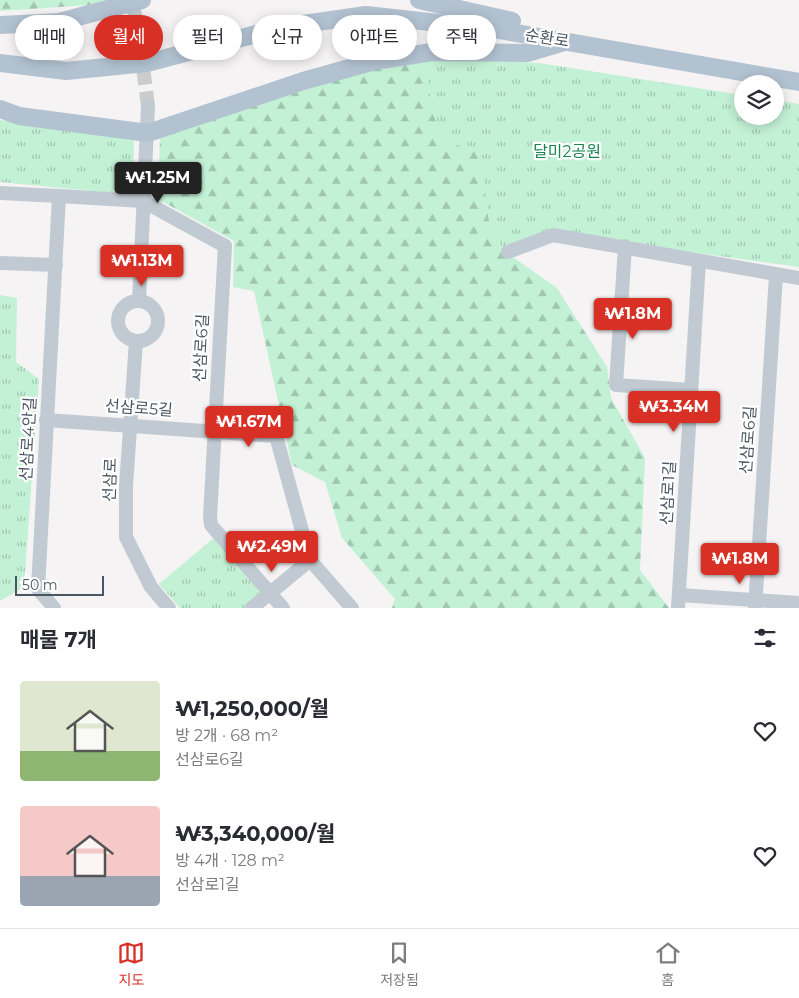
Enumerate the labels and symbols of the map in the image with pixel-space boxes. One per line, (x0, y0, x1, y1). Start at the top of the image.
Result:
street label: 순환로 (524, 25, 571, 51)
park label: 달미2공원 (533, 142, 601, 161)
pin: ₩1.25M (117, 162, 199, 204)
pin: ₩1.13M (101, 244, 183, 287)
pin: ₩1.8M (598, 298, 668, 340)
street label: 선삼로6길 (190, 313, 212, 383)
pin: ₩3.34M (633, 390, 715, 433)
street label: 선삼로4안길 (16, 396, 40, 482)
street label: 선삼로5길 (104, 396, 174, 420)
street label: 선삼로6길 (736, 405, 760, 475)
pin: ₩1.67M (208, 406, 290, 448)
street label: 선삼로 (100, 457, 120, 502)
street label: 선삼로1길 (657, 460, 679, 526)
pin: ₩2.49M (231, 530, 313, 573)
pin: ₩1.8M (705, 542, 775, 585)
scale bar (15, 573, 104, 596)

